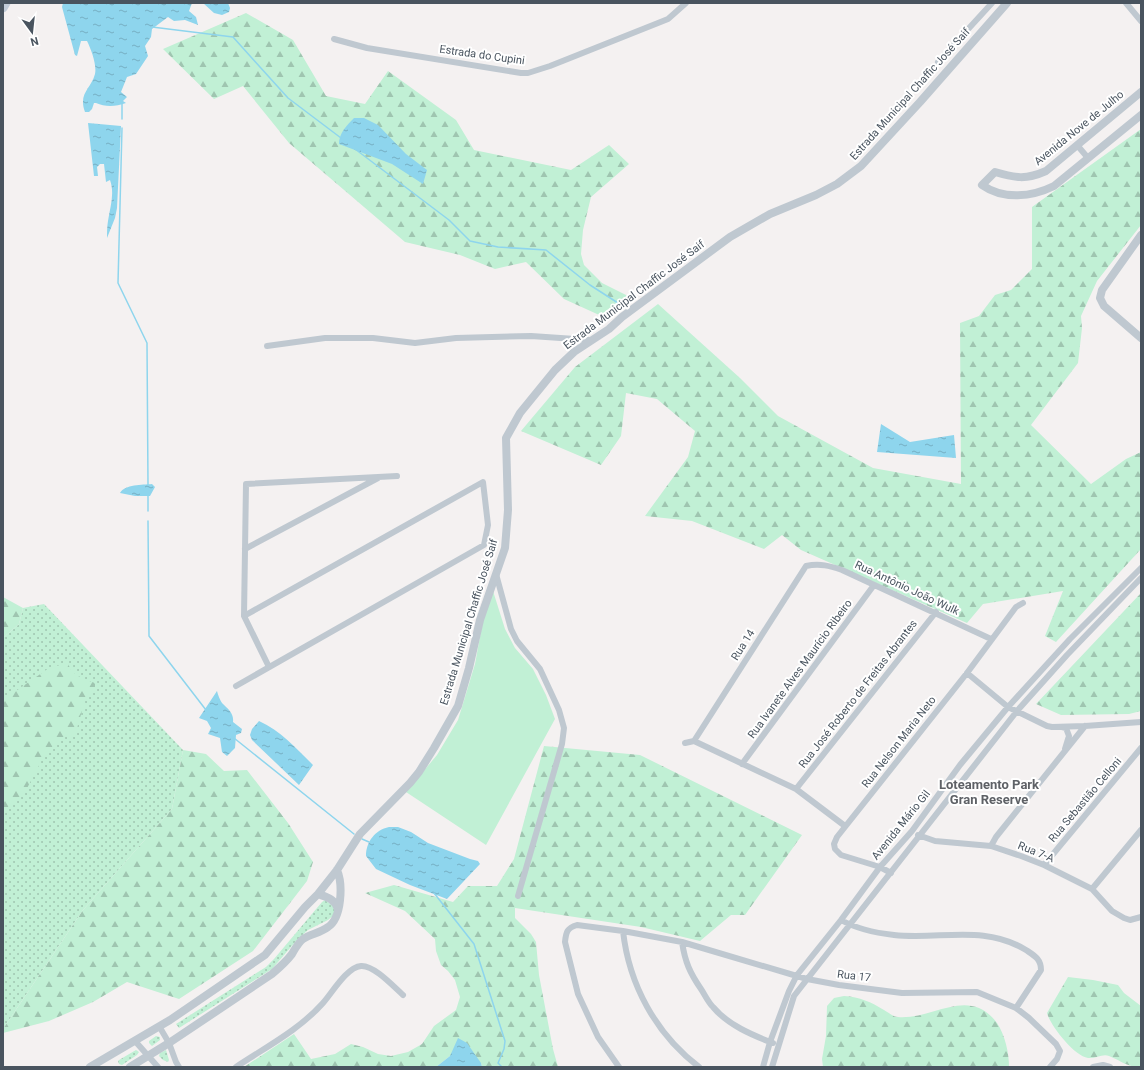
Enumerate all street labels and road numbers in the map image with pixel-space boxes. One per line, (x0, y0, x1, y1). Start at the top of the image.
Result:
street label: Estrada Municipal Chaffic José Saif (847, 25, 973, 163)
street label: Estrada do Cupini (439, 43, 525, 67)
street label: Avenida Nove de Julho (1032, 88, 1126, 168)
street label: Estrada Municipal Chaffic José Saif (561, 238, 707, 352)
street label: Estrada Municipal Chaffic José Saif (437, 537, 501, 707)
street label: Rua Antônio João Wulk (853, 558, 962, 618)
street label: Rua lvanete Alves Maurício Ribeiro (745, 597, 855, 741)
street label: Rua José Roberto de Freitas Abrantes (796, 617, 920, 771)
street label: Rua 14 (728, 627, 758, 663)
street label: Rua Nelson Maria Neto (859, 694, 939, 790)
street label: Rua Sebastião Celloni (1046, 755, 1124, 845)
street label: Avenida Mário Gil (869, 788, 933, 862)
street label: Rua 7-A (1016, 839, 1057, 865)
street label: Rua 17 (836, 967, 872, 985)

